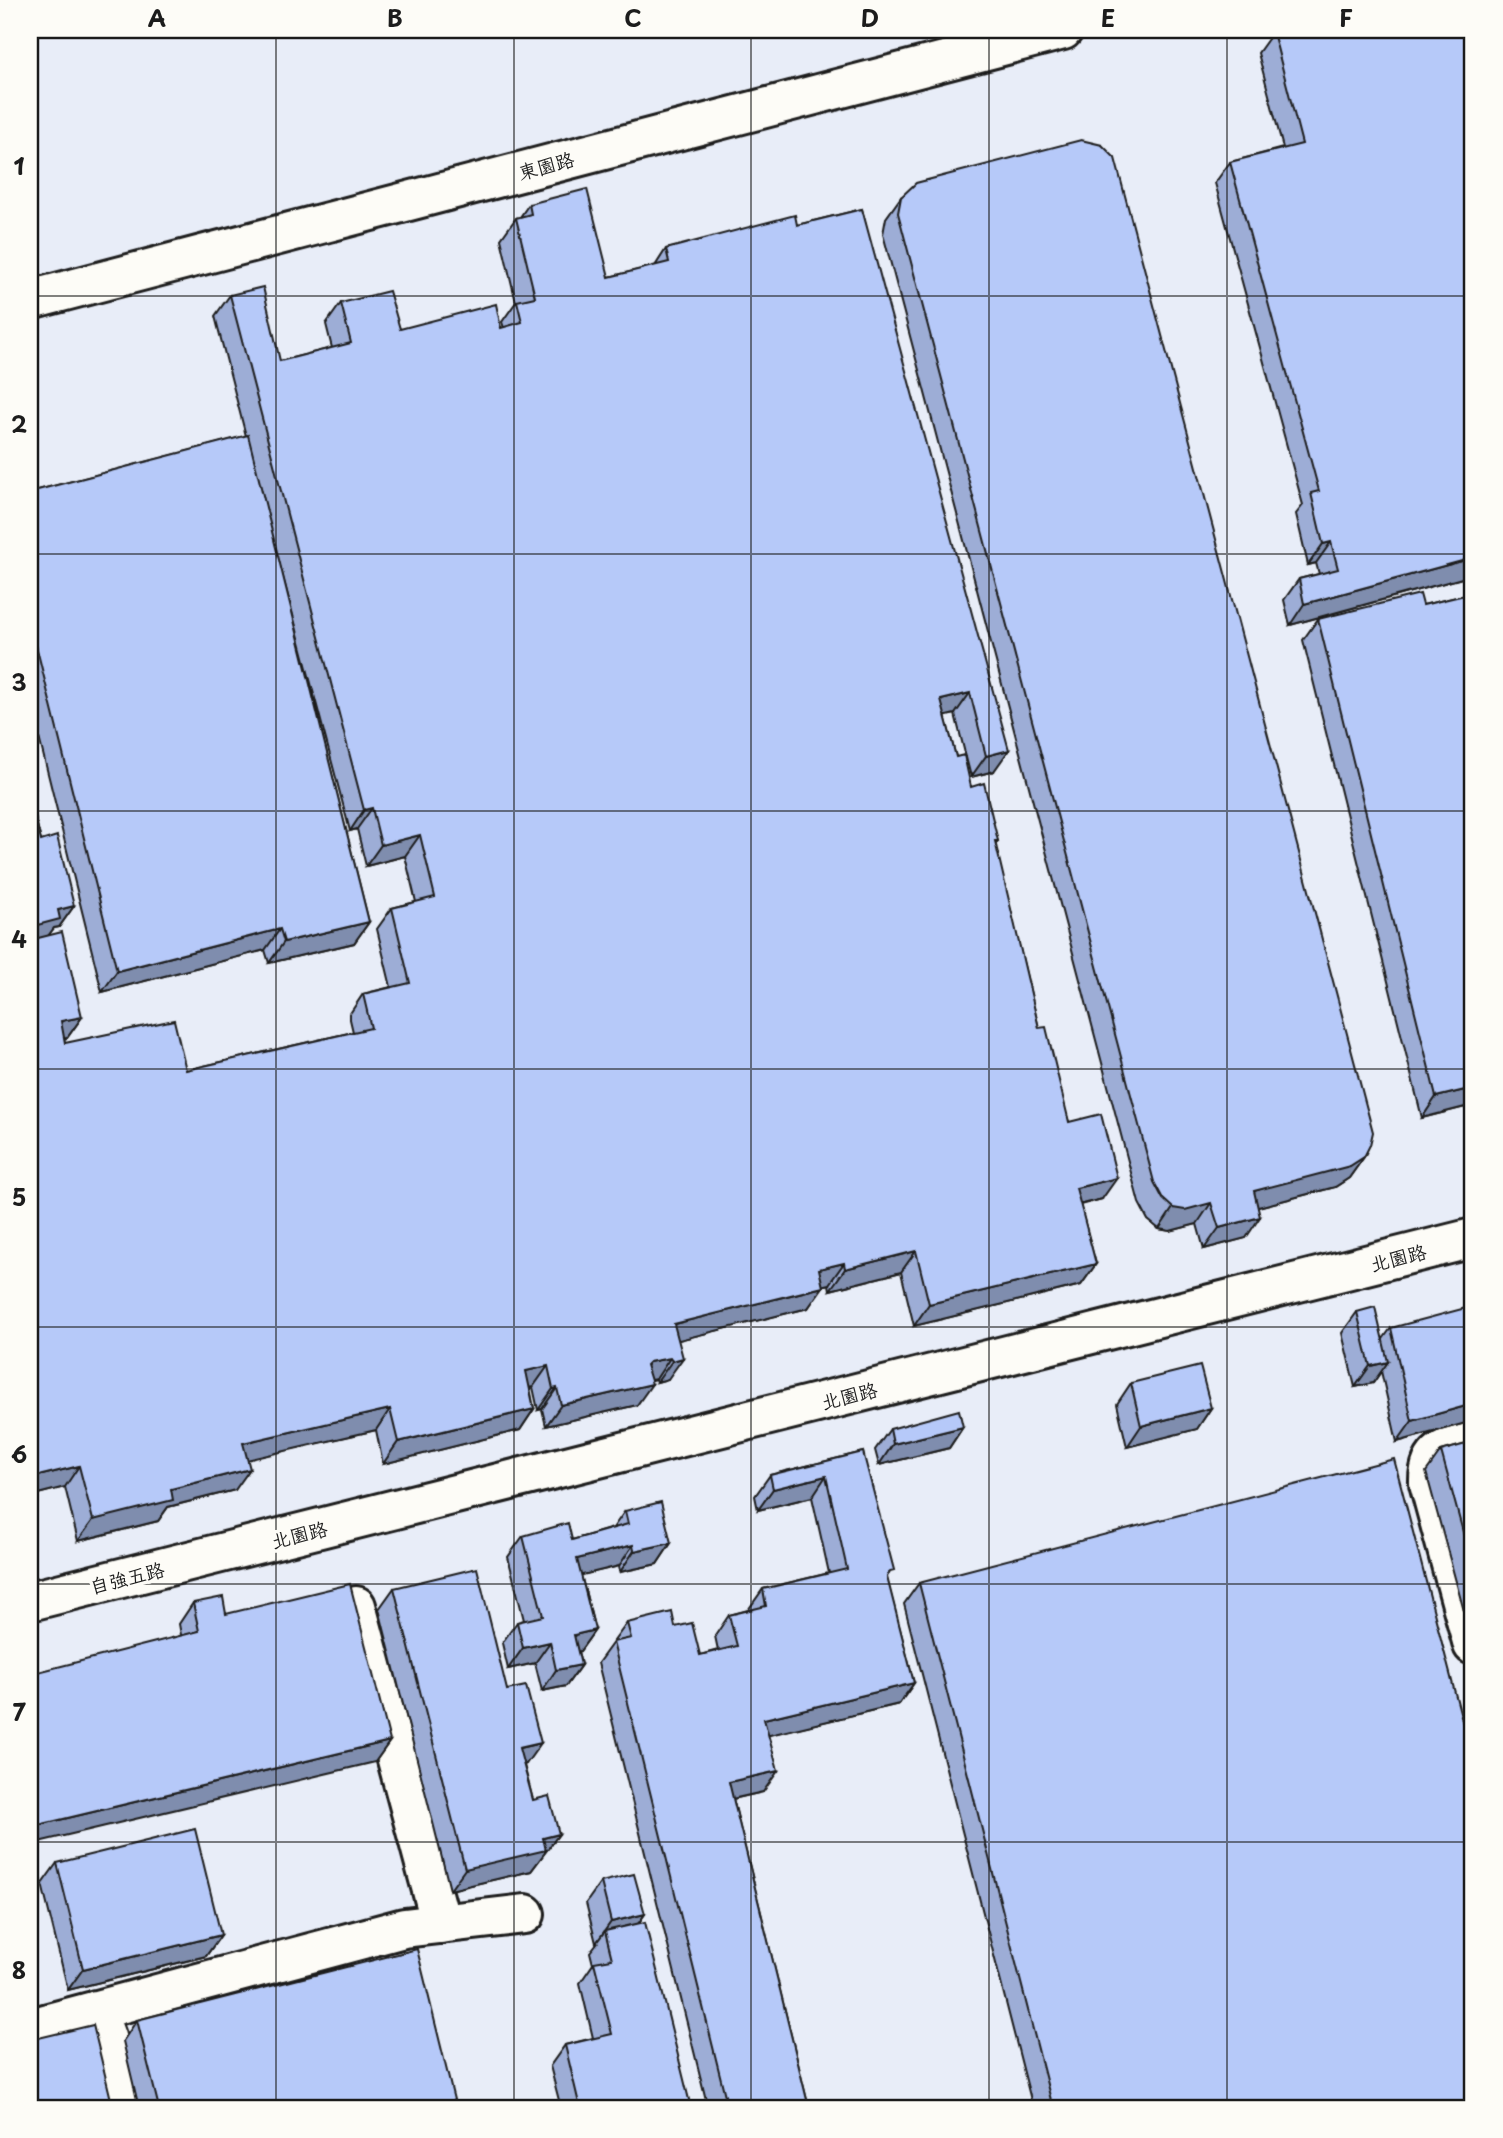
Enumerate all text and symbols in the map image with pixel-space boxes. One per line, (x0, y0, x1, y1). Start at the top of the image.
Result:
text: A (148, 0, 166, 35)
text: B (387, 0, 403, 35)
text: C (624, 0, 642, 35)
text: D (861, 0, 879, 35)
text: E (1101, 0, 1115, 35)
text: F (1339, 0, 1353, 35)
street label: 東園路 (515, 144, 577, 186)
text: 1 (14, 148, 25, 183)
text: 2 (11, 406, 27, 441)
text: 3 (11, 664, 27, 699)
text: 4 (11, 921, 27, 956)
text: 5 (12, 1179, 26, 1214)
street label: 北園路 (1367, 1237, 1429, 1277)
street label: 北園路 (818, 1375, 880, 1415)
text: 6 (11, 1436, 27, 1471)
street label: 北園路 (268, 1514, 330, 1554)
street label: 自強五路 (87, 1554, 167, 1600)
text: 7 (12, 1694, 26, 1729)
text: 8 (12, 1952, 26, 1987)

